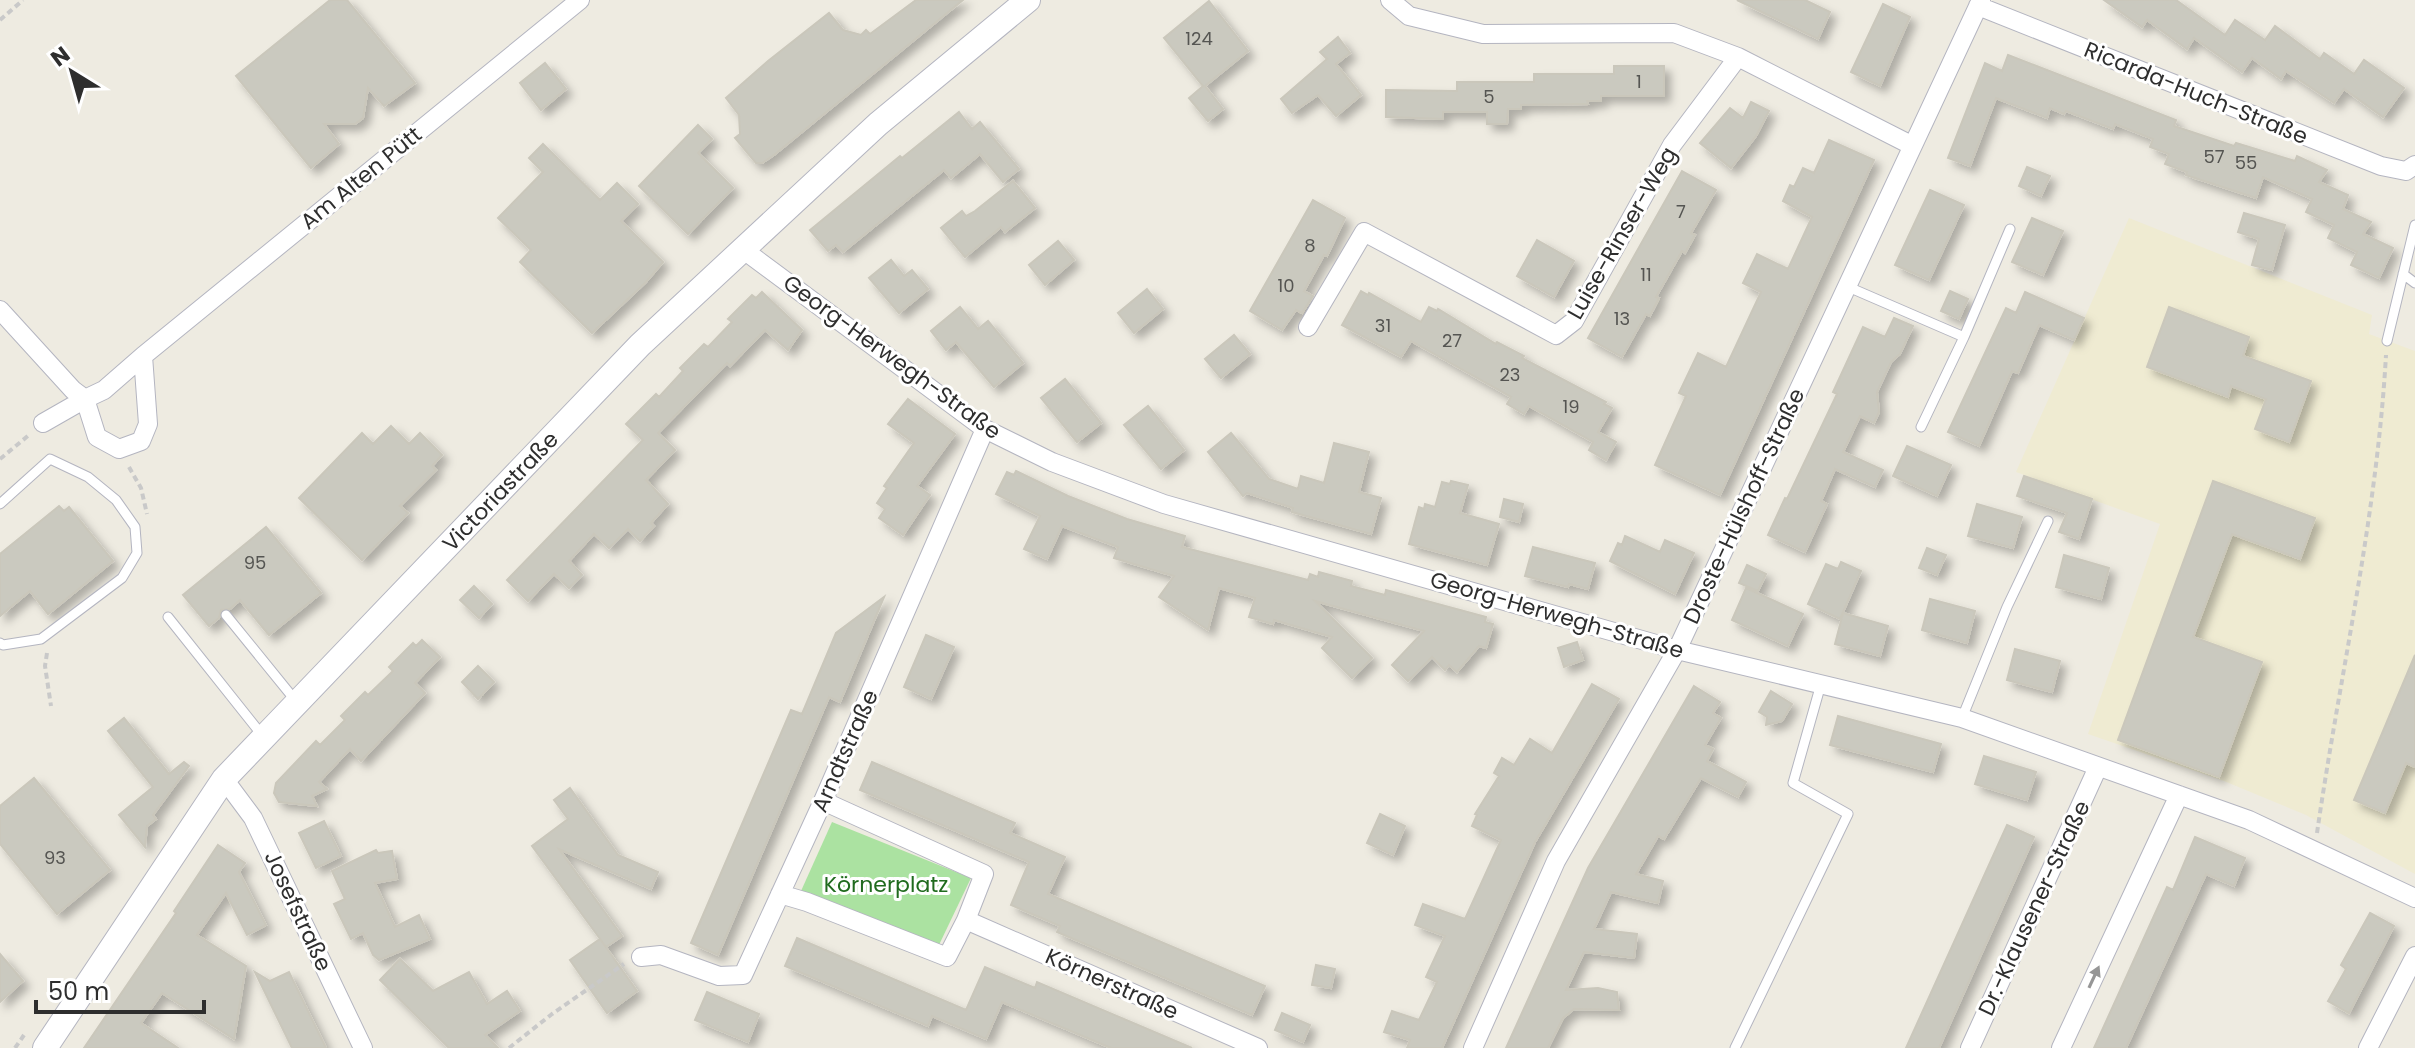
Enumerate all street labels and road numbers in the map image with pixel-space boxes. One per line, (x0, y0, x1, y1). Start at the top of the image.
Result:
street label: Ricarda-Huch-Straße (2080, 34, 2312, 152)
street label: Am Alten Pütt (294, 119, 428, 237)
street label: Luise-Rinser-Weg (1560, 141, 1684, 325)
street label: Georg-Herwegh-Straße (777, 267, 1007, 447)
street label: Droste-Hülshoff-Straße (1676, 383, 1812, 629)
street label: Victoriastraße (435, 424, 565, 558)
street label: Georg-Herwegh-Straße (1427, 564, 1687, 666)
street label: Arndtstraße (804, 685, 886, 817)
street label: Dr.-Klausener-Straße (1971, 795, 2097, 1021)
street label: Josefstraße (257, 846, 339, 976)
street label: Körnerstraße (1041, 941, 1183, 1027)

